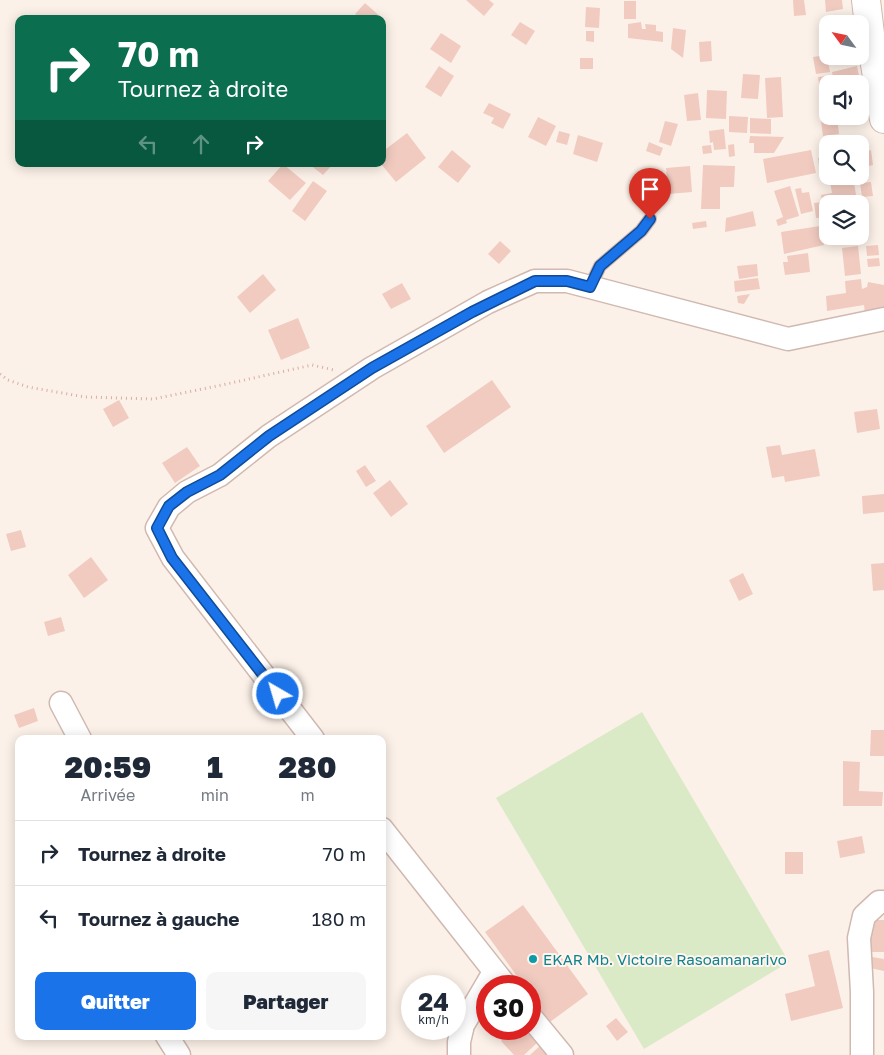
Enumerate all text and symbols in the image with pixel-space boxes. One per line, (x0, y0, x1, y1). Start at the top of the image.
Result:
north arrow (819, 15, 869, 65)
map controls (819, 15, 869, 245)
text: 70 m (118, 33, 199, 75)
icon: right (35, 35, 100, 100)
text: Tournez à droite (118, 75, 288, 102)
button: sound (819, 75, 869, 125)
icon: left (134, 130, 162, 158)
icon: ahead (187, 130, 215, 158)
icon: right (240, 130, 268, 158)
button: search (819, 135, 869, 185)
pin (629, 168, 671, 219)
icon: arrive (636, 175, 664, 203)
button: layers (819, 195, 869, 245)
position arrow (251, 667, 303, 719)
text: 20:59 (64, 749, 151, 785)
text: 1 (207, 749, 223, 785)
text: 280 (278, 749, 337, 785)
text: Arrivée (80, 785, 135, 805)
text: min (201, 785, 229, 805)
text: m (300, 785, 315, 805)
icon: right (35, 839, 63, 867)
text: Tournez à droite (78, 842, 226, 865)
text: 70 m (323, 842, 366, 865)
icon: left (35, 904, 63, 932)
text: Tournez à gauche (78, 907, 239, 930)
text: 180 m (312, 907, 366, 930)
place label: EKAR Mb. Victoire Rasoamanarivo (543, 950, 787, 968)
marker: EKAR Mb. Victoire Rasoamanarivo (527, 953, 539, 965)
button: Quitter (35, 972, 196, 1030)
button: Partager (206, 972, 366, 1030)
speed limit sign: 30 (476, 975, 541, 1040)
text: 24 (418, 986, 449, 1017)
text: km/h (418, 1012, 449, 1027)

